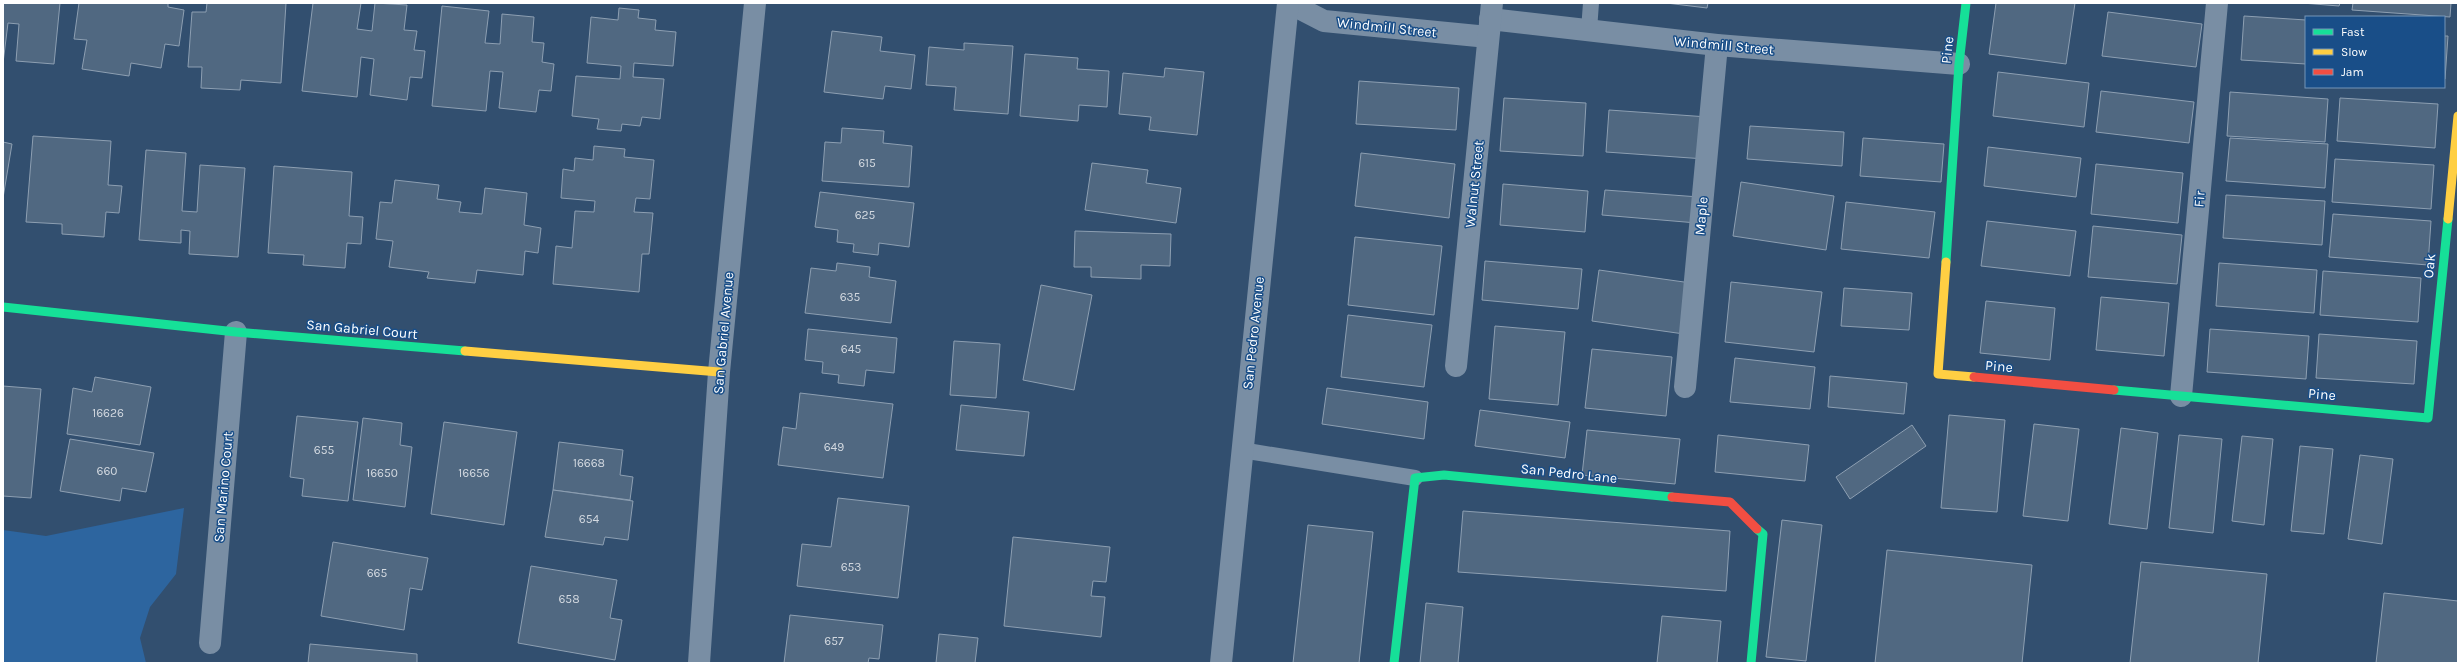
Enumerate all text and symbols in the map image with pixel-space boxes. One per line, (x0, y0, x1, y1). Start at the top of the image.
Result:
street label: Windmill Street (1336, 14, 1438, 41)
legend (2305, 16, 2445, 88)
text: Fast (2341, 25, 2365, 39)
street label: Windmill Street (1673, 33, 1775, 58)
street label: Pine (1938, 35, 1957, 65)
text: Slow (2341, 45, 2367, 59)
text: Jam (2341, 65, 2364, 79)
street label: Walnut Street (1461, 140, 1488, 229)
house number: 615 (858, 156, 876, 170)
street label: Fir (2190, 189, 2209, 208)
street label: Maple (1691, 196, 1712, 236)
house number: 625 (855, 208, 876, 222)
street label: Oak (2420, 253, 2439, 279)
street label: San Gabriel Avenue (710, 271, 737, 395)
street label: San Pedro Avenue (1239, 276, 1268, 390)
house number: 635 (840, 290, 861, 304)
street label: San Gabriel Court (306, 316, 418, 343)
house number: 645 (841, 342, 861, 356)
street label: Pine (1984, 357, 2013, 376)
street label: Pine (2307, 385, 2336, 404)
house number: 16626 (92, 406, 124, 420)
street label: San Marino Court (210, 431, 237, 543)
house number: 649 (824, 440, 844, 454)
house number: 655 (314, 443, 334, 457)
house number: 16668 (573, 456, 605, 470)
street label: San Pedro Lane (1520, 460, 1618, 487)
house number: 660 (97, 464, 117, 478)
house number: 16650 (366, 466, 398, 480)
house number: 16656 (458, 466, 490, 480)
house number: 654 (579, 512, 599, 526)
house number: 653 (841, 560, 861, 574)
house number: 665 (367, 566, 387, 580)
house number: 658 (558, 592, 580, 606)
house number: 657 (824, 634, 844, 648)

